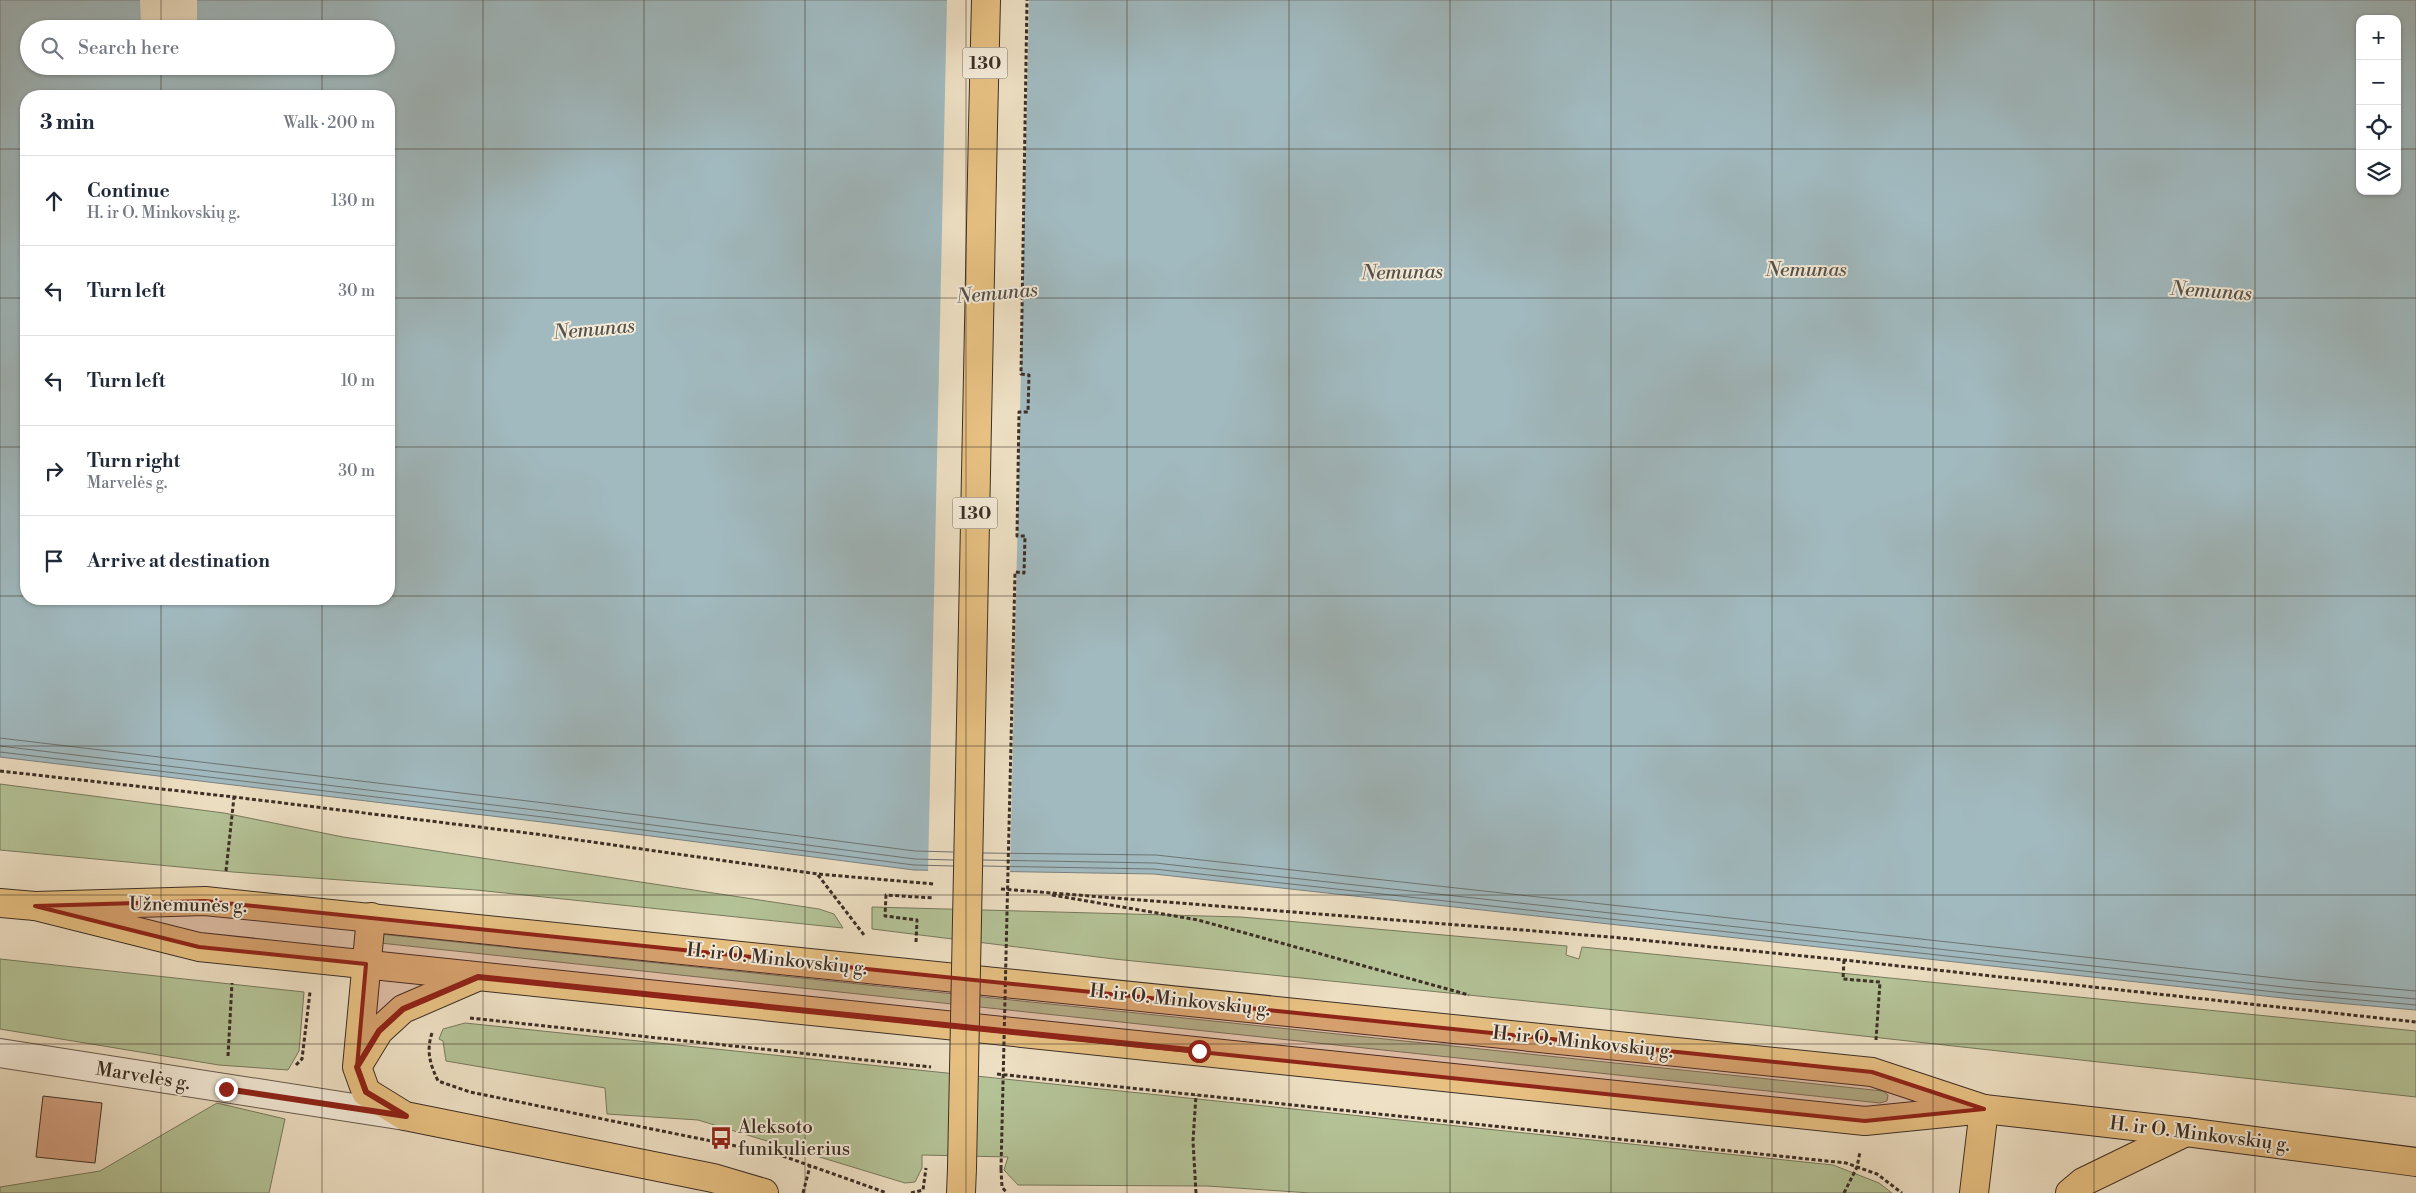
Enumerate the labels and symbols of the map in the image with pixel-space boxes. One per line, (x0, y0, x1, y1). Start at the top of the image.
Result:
road number: 130 (962, 48, 1008, 78)
water label: Nemunas (1764, 258, 1847, 283)
water label: Nemunas (1360, 260, 1444, 286)
water label: Nemunas (2168, 277, 2253, 307)
water label: Nemunas (954, 278, 1039, 310)
water label: Nemunas (551, 314, 636, 346)
road number: 130 (952, 498, 998, 528)
street label: Užnemunės g. (129, 892, 247, 918)
street label: H. ir O. Minkovskių g. (685, 938, 869, 980)
street label: H. ir O. Minkovskių g. (1088, 979, 1272, 1021)
street label: H. ir O. Minkovskių g. (1491, 1021, 1675, 1063)
route start (1188, 1040, 1211, 1063)
street label: Marvelės g. (94, 1057, 192, 1095)
route end (215, 1078, 238, 1101)
street label: H. ir O. Minkovskių g. (2108, 1111, 2292, 1157)
place label: Aleksoto funikulierius (737, 1115, 850, 1161)
bus stop icon: Aleksoto funikulierius (708, 1125, 734, 1151)

